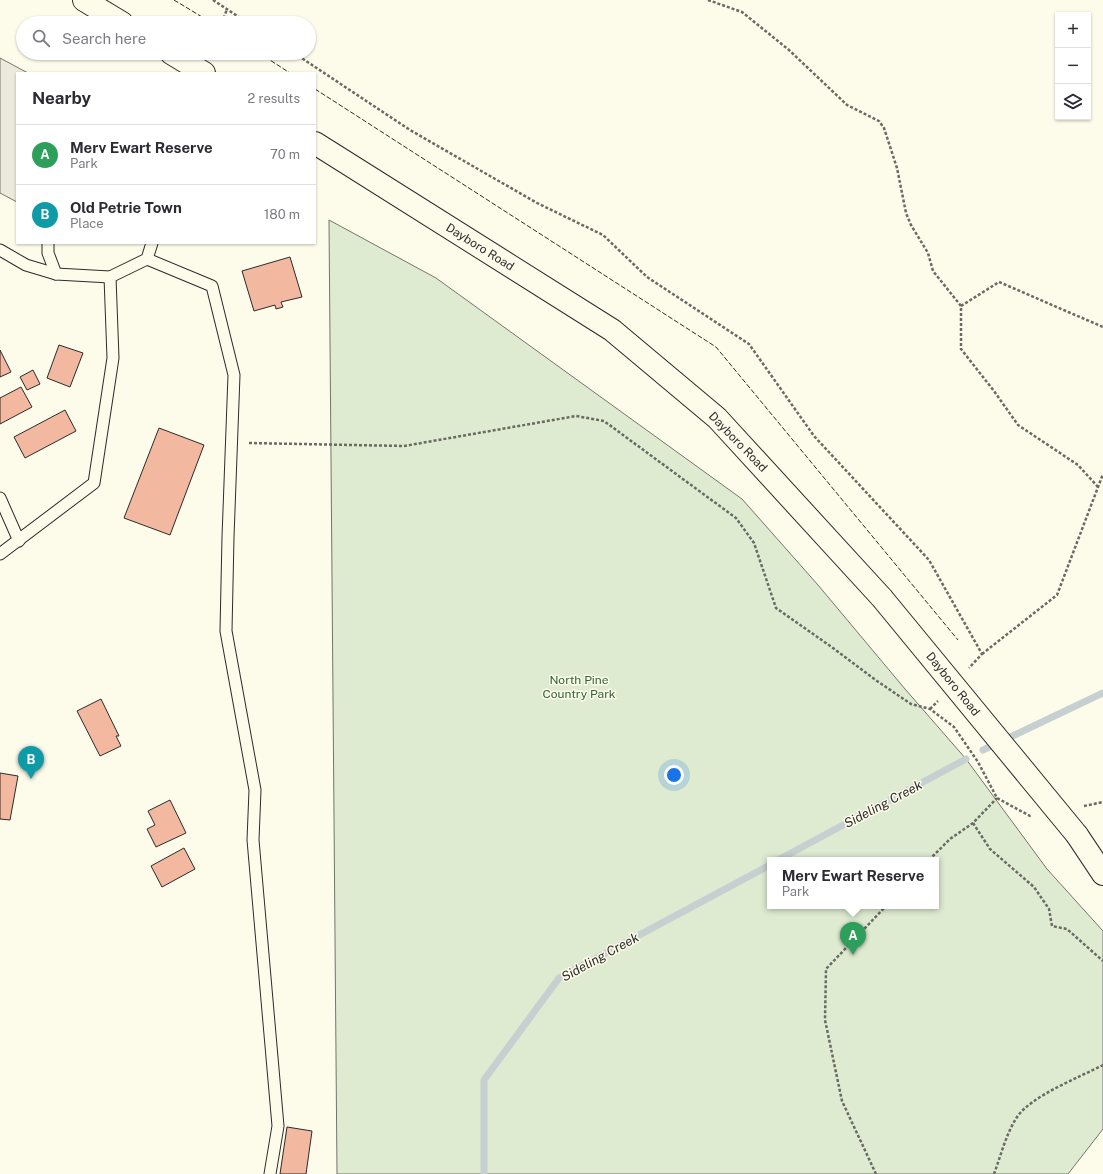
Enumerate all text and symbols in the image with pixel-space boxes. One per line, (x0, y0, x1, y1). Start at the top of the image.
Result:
map controls (1055, 12, 1091, 120)
button: + (1055, 12, 1091, 48)
search box (16, 16, 316, 60)
icon: search (30, 27, 52, 49)
text: Search here (62, 30, 146, 47)
button: − (1055, 48, 1091, 84)
button: layers (1055, 84, 1091, 120)
text: Nearby (32, 88, 91, 108)
text: 2 results (248, 91, 300, 106)
text: Merv Ewart Reserve (70, 139, 213, 156)
text: A (40, 147, 50, 162)
text: 70 m (270, 147, 300, 162)
text: Park (70, 156, 98, 171)
text: Old Petrie Town (70, 199, 182, 216)
text: B (41, 207, 49, 222)
text: 180 m (264, 207, 300, 222)
text: Place (70, 216, 104, 231)
street label: Dayboro Road (443, 220, 517, 274)
street label: Dayboro Road (706, 409, 770, 475)
street label: Dayboro Road (923, 649, 983, 719)
park label: North Pine Country Park (542, 673, 616, 701)
pin: B (18, 746, 44, 779)
your location (664, 765, 684, 785)
water label: Sideling Creek (841, 777, 925, 831)
popup (767, 857, 939, 909)
text: Merv Ewart Reserve (782, 867, 924, 884)
text: Park (782, 884, 809, 899)
pin: A (840, 922, 866, 955)
water label: Sideling Creek (559, 930, 641, 984)

